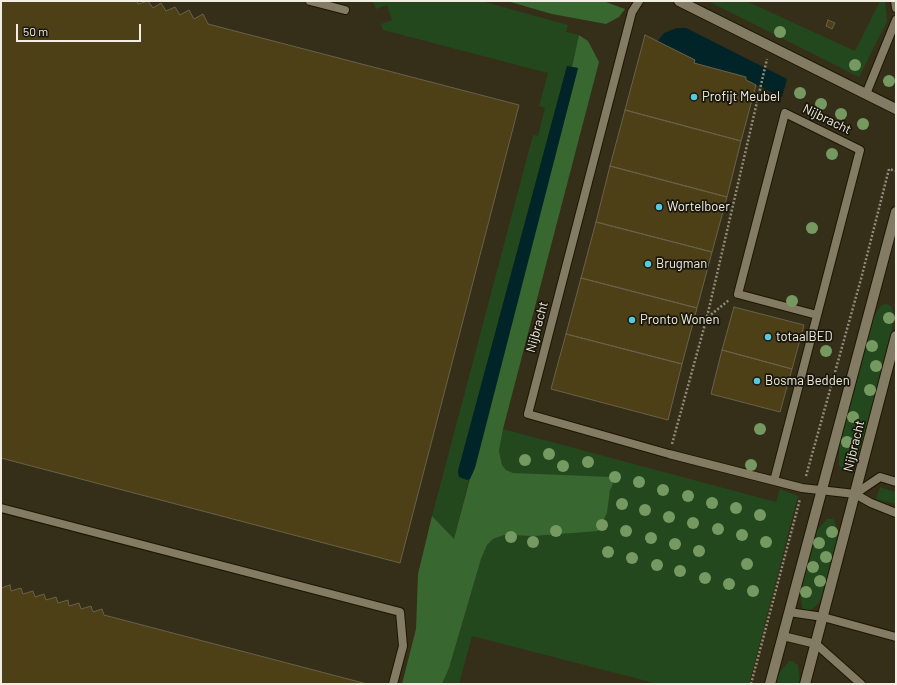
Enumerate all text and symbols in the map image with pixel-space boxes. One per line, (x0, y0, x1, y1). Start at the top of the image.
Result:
scale bar (18, 16, 143, 42)
text: 50 m (23, 24, 48, 38)
place label: Profijt Meubel (702, 89, 780, 105)
marker: Profijt Meubel (689, 92, 699, 102)
street label: Nijbracht (800, 101, 854, 137)
place label: Wortelboer (667, 199, 730, 215)
marker: Wortelboer (654, 202, 664, 212)
place label: Brugman (656, 256, 707, 272)
marker: Brugman (643, 259, 653, 269)
street label: Nijbracht (523, 300, 551, 354)
place label: Pronto Wonen (640, 312, 719, 328)
marker: Pronto Wonen (627, 315, 637, 325)
place label: totaalBED (776, 329, 833, 345)
marker: totaalBED (763, 332, 773, 342)
place label: Bosma Bedden (765, 373, 850, 389)
marker: Bosma Bedden (752, 376, 762, 386)
street label: Nijbracht (840, 419, 868, 473)

